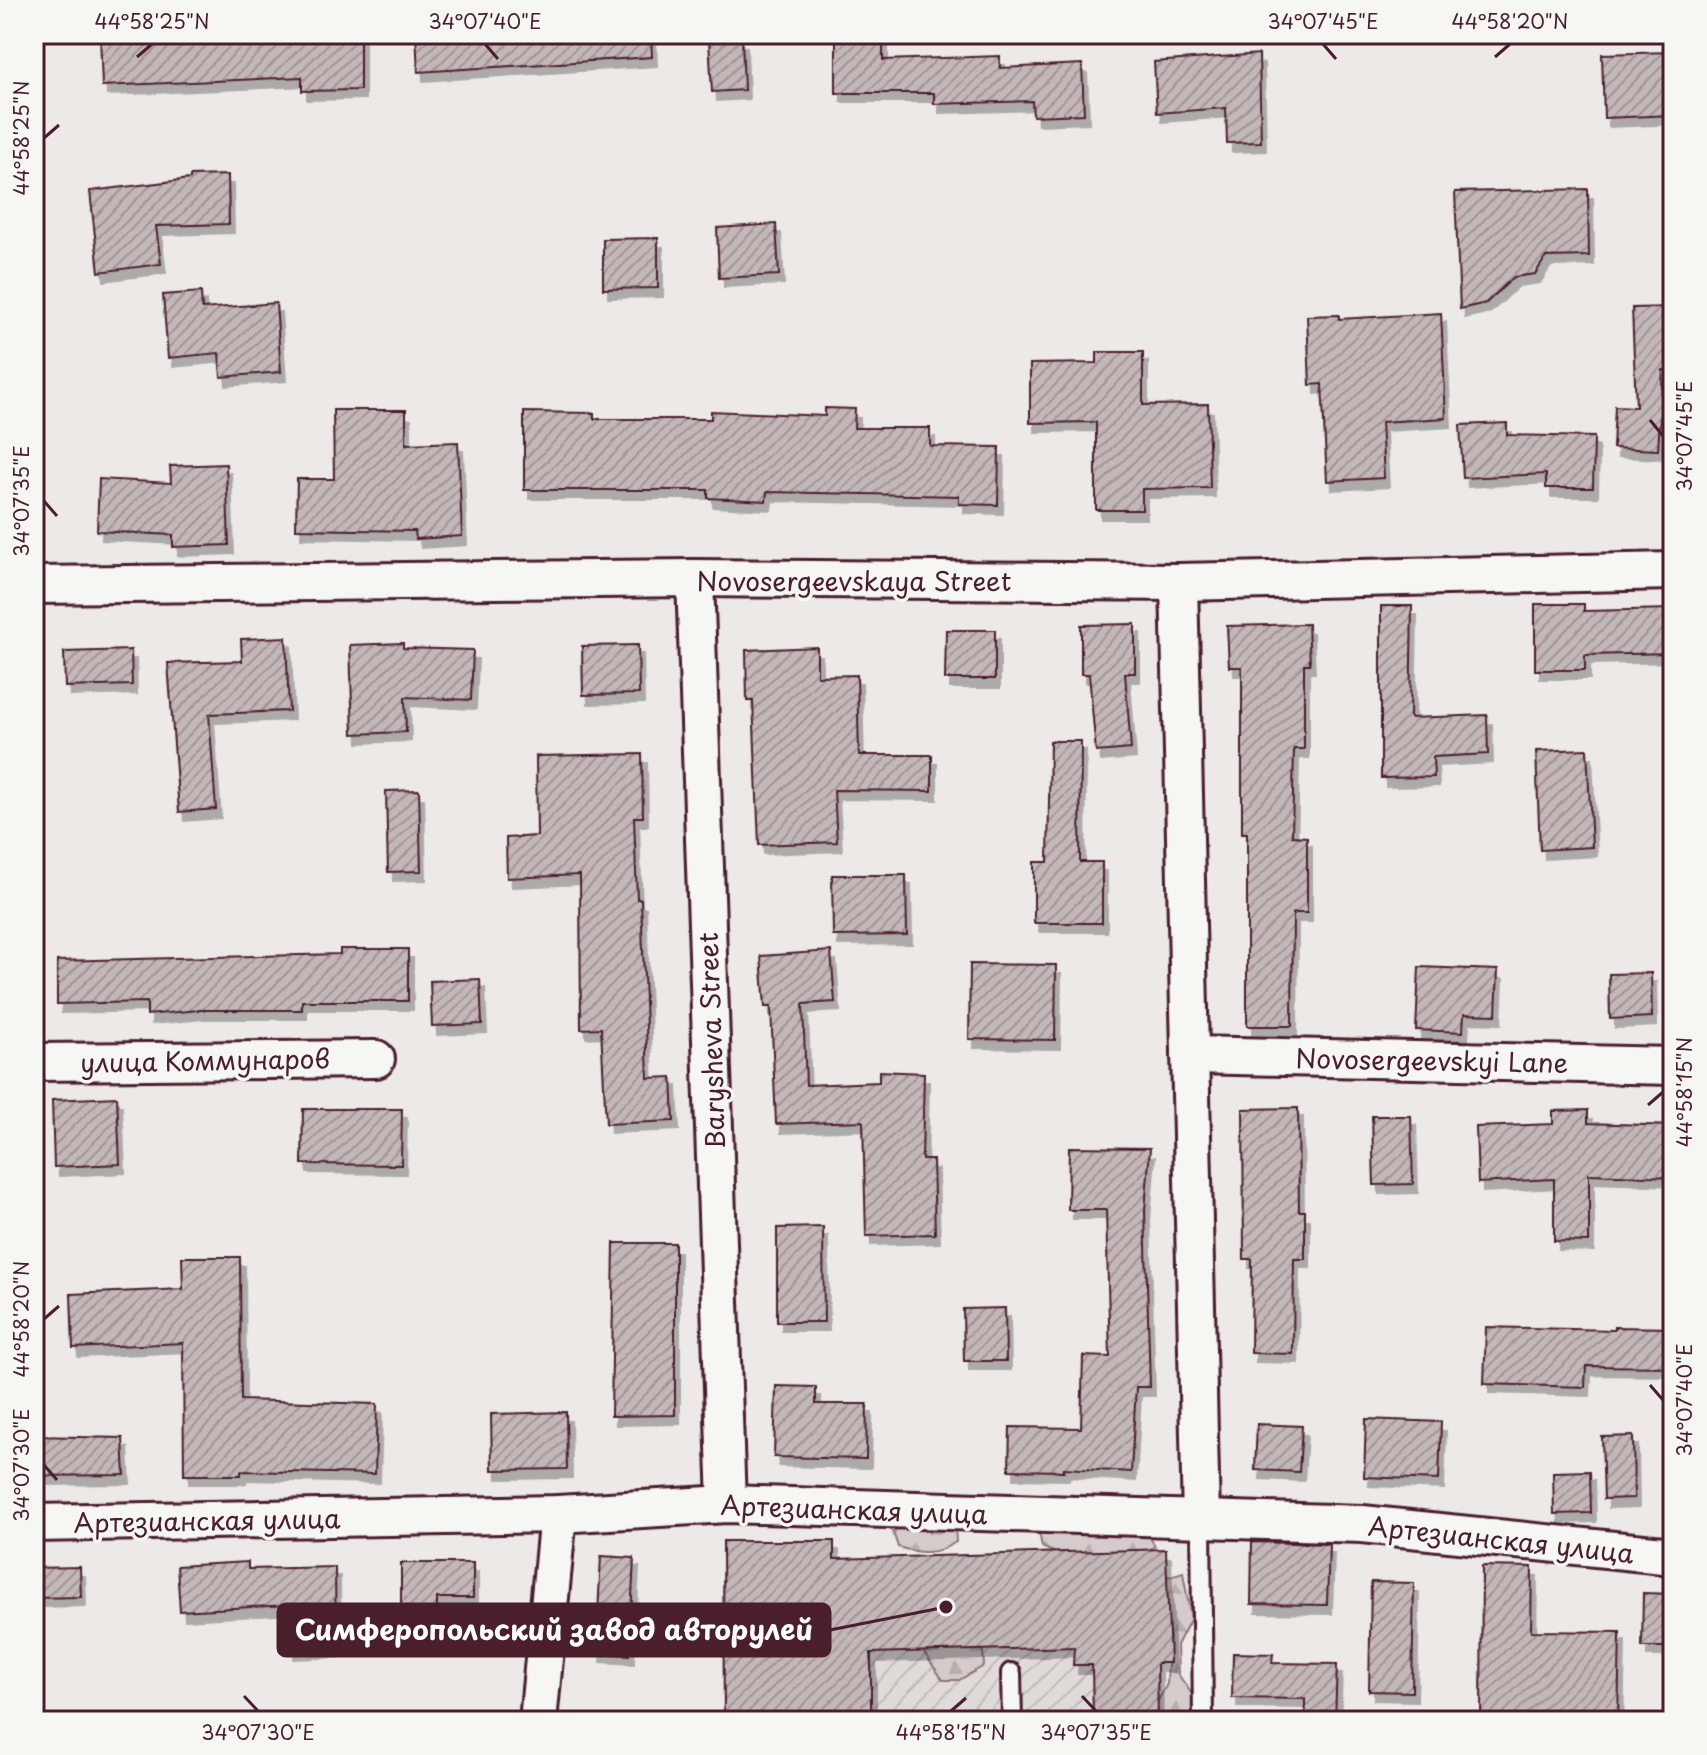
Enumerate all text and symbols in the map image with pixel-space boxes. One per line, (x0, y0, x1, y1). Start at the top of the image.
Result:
text: 44°58'25"N (94, 6, 210, 36)
text: 34°07'40"E (428, 6, 542, 36)
text: 34°07'45"E (1268, 6, 1378, 36)
text: 44°58'20"N (1452, 6, 1568, 36)
text: 44°58'25"N (6, 80, 36, 196)
text: 34°07'45"E (1669, 381, 1699, 491)
text: 34°07'35"E (6, 445, 36, 557)
street label: Novosergeevskaya Street (697, 561, 1011, 600)
street label: Barysheva Street (688, 932, 734, 1150)
text: 44°58'15"N (1669, 1037, 1699, 1147)
street label: улица Коммунаров (80, 1038, 330, 1082)
street label: Novosergeevskyi Lane (1295, 1038, 1569, 1082)
text: 44°58'20"N (6, 1261, 36, 1377)
text: 34°07'40"E (1669, 1343, 1699, 1457)
text: 34°07'30"E (6, 1408, 36, 1522)
street label: Артезианская улица (720, 1485, 989, 1533)
street label: Артезианская улица (73, 1498, 341, 1542)
street label: Артезианская улица (1366, 1506, 1636, 1572)
callout: Симферопольский завод авторулей (278, 1604, 830, 1656)
text: Симферопольский завод авторулей (295, 1607, 813, 1650)
text: 34°07'30"E (201, 1717, 315, 1747)
text: 44°58'15"N (896, 1717, 1006, 1747)
text: 34°07'35"E (1040, 1717, 1152, 1747)

